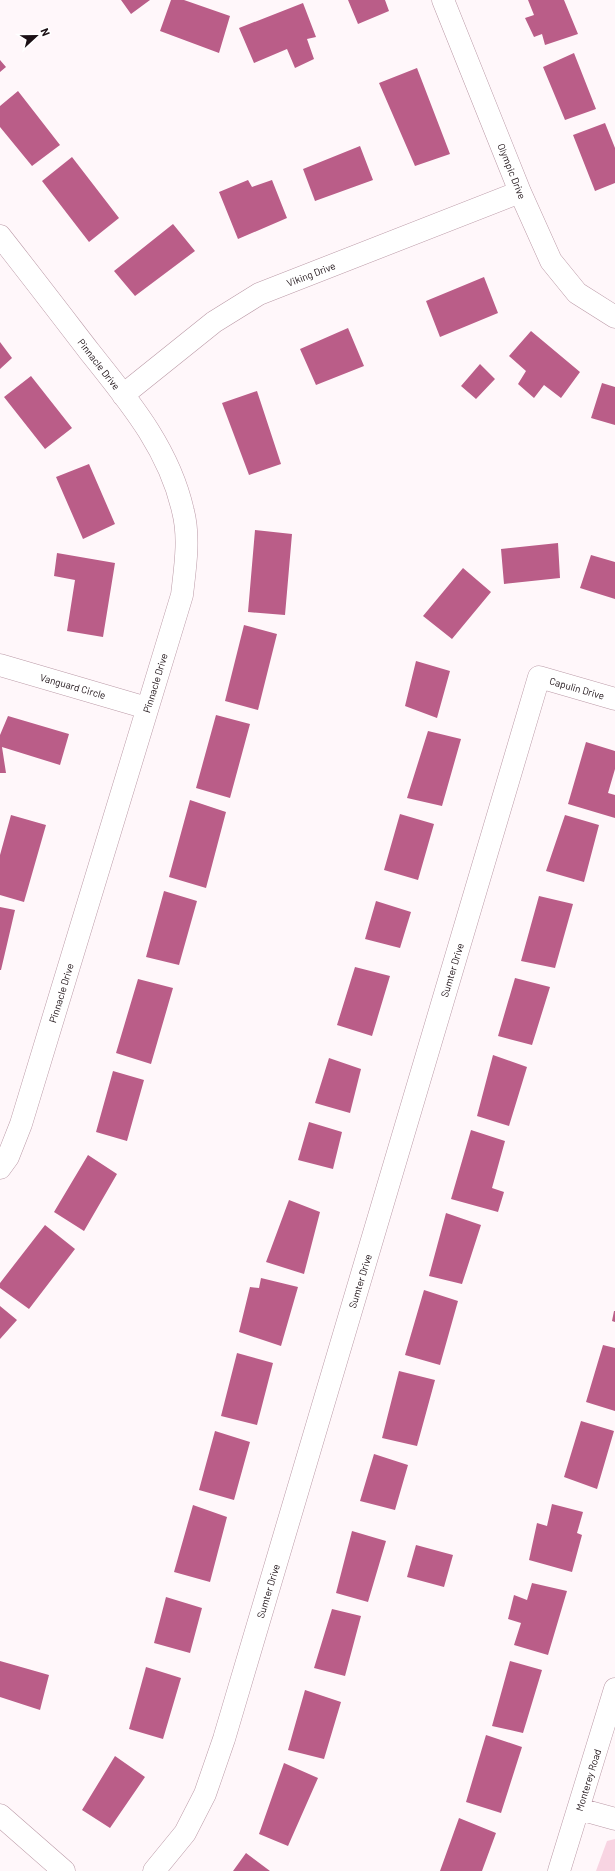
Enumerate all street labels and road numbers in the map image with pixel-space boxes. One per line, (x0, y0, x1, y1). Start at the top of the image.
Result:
street label: Olympic Drive (495, 141, 529, 201)
street label: Viking Drive (285, 259, 337, 289)
street label: Pinnacle Drive (75, 336, 123, 392)
street label: Pinnacle Drive (140, 652, 170, 714)
street label: Vanguard Circle (39, 671, 107, 701)
street label: Capulin Drive (548, 674, 606, 702)
street label: Sumter Drive (438, 941, 466, 999)
street label: Pinnacle Drive (46, 962, 76, 1024)
street label: Sumter Drive (346, 1252, 374, 1310)
street label: Sumter Drive (254, 1562, 282, 1620)
street label: Monterey Road (573, 1747, 603, 1813)

